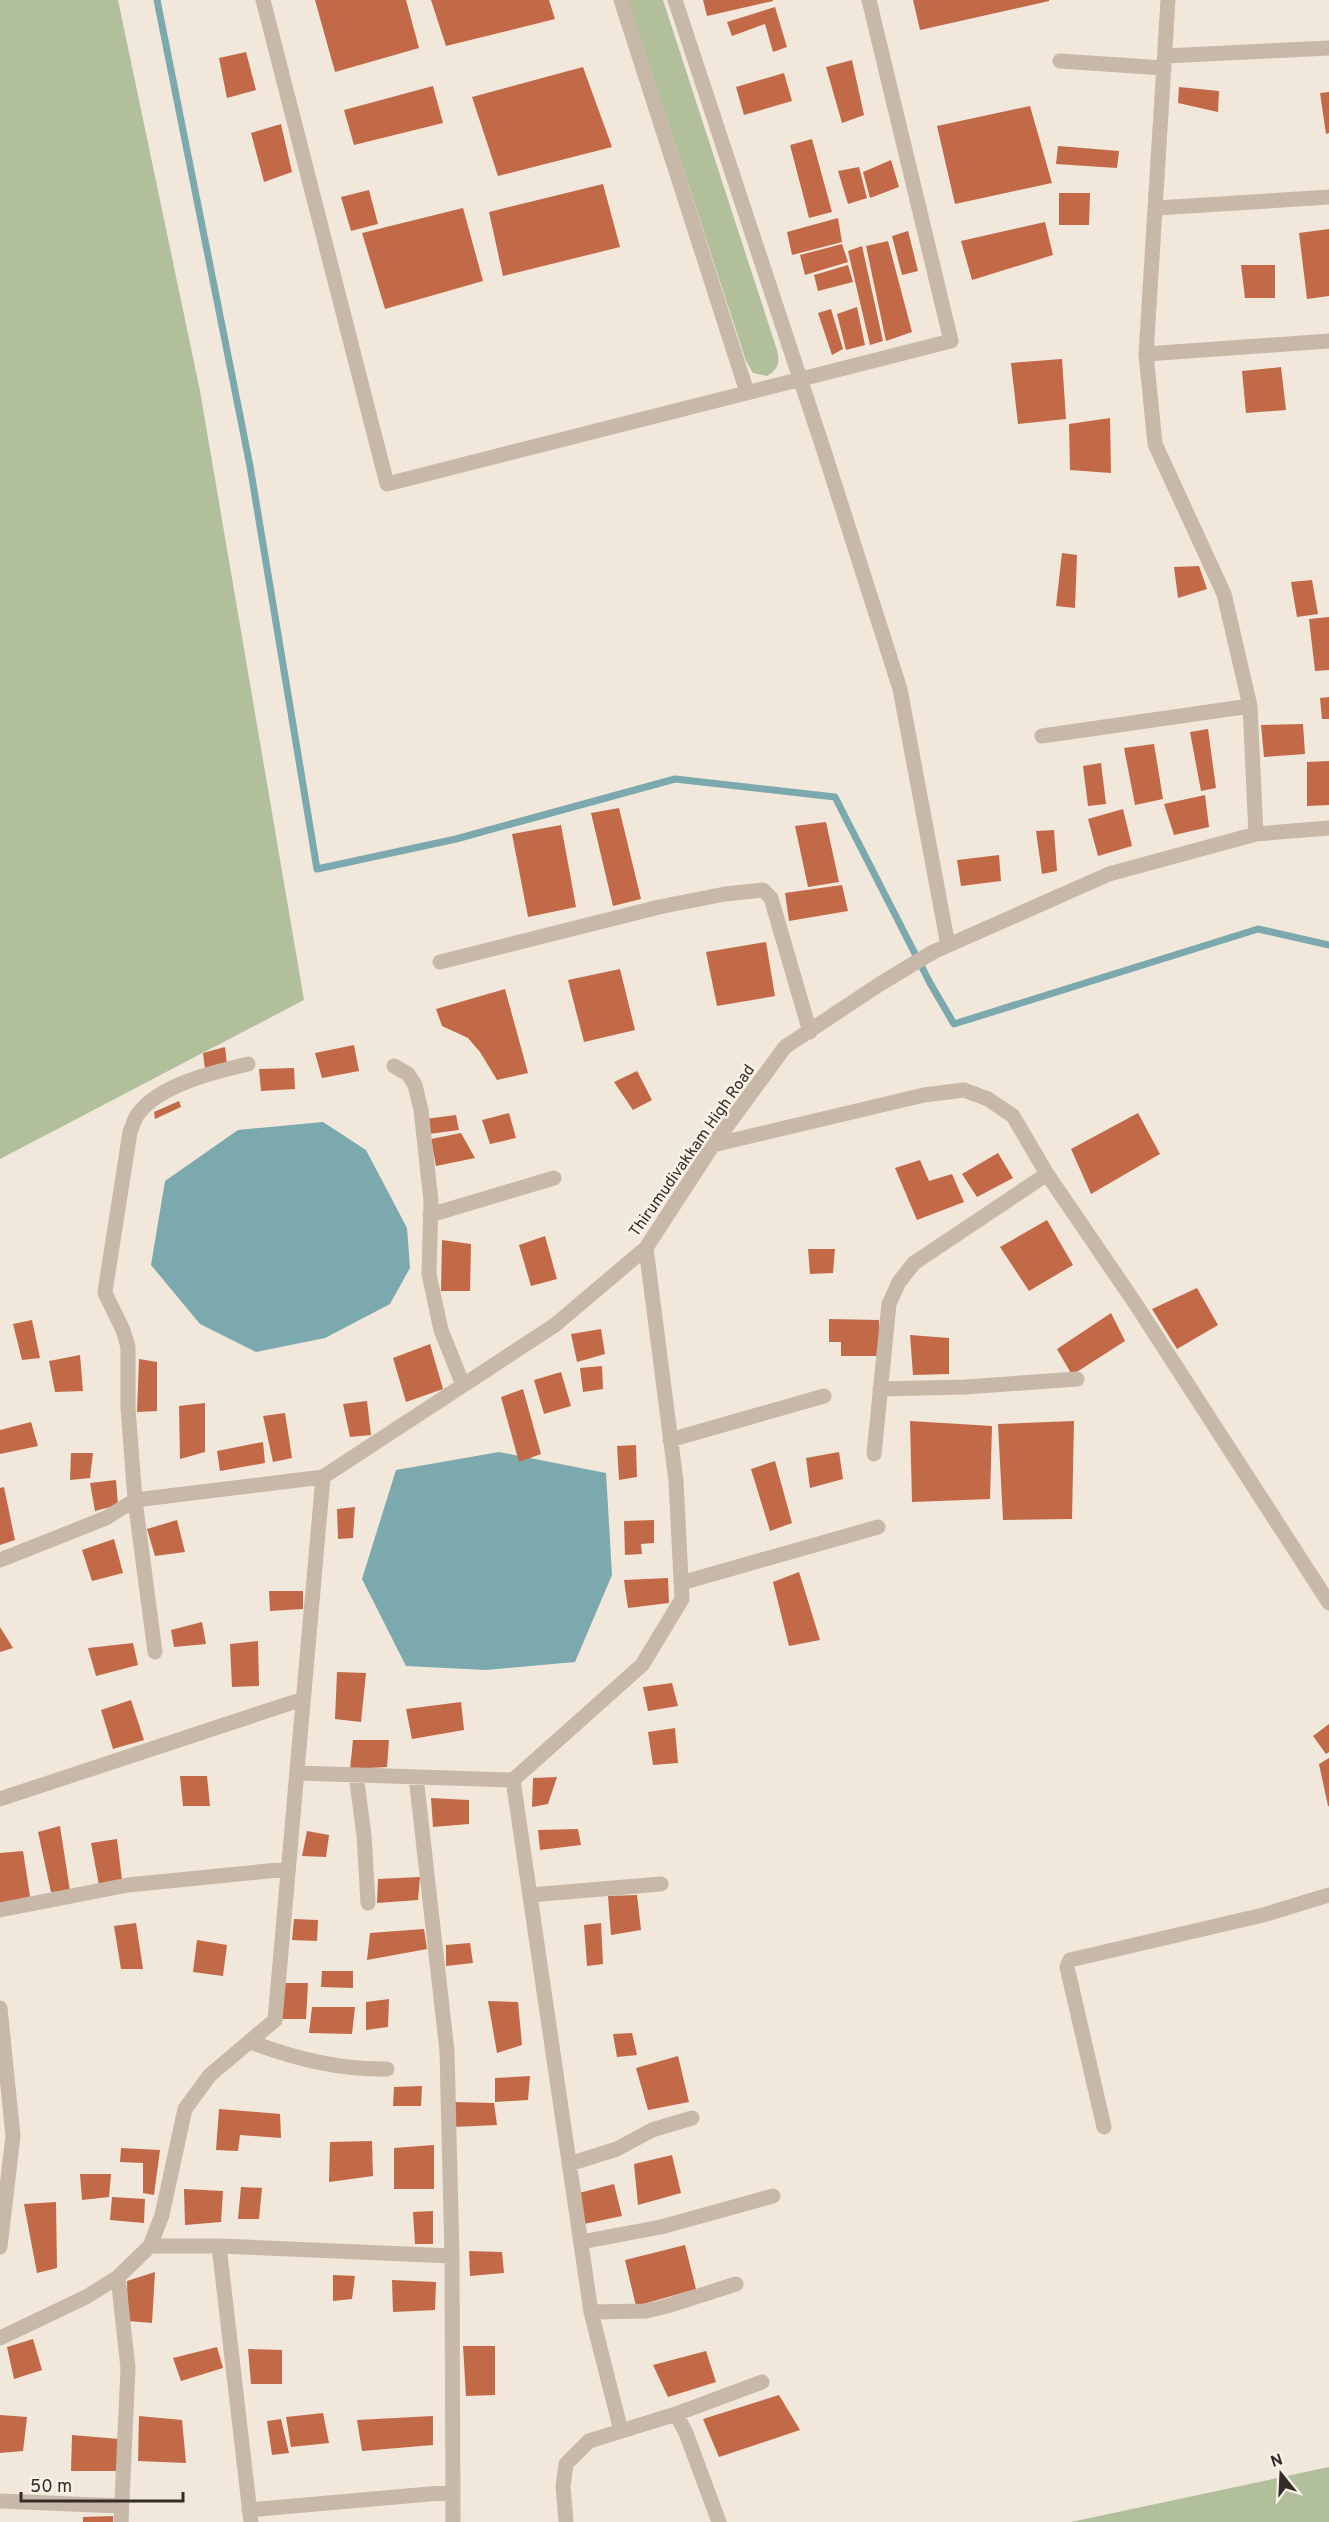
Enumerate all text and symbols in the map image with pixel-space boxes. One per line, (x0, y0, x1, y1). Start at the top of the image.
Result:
street label: Thirumudivakkam High Road (625, 1061, 760, 1241)
north arrow (1251, 2444, 1311, 2504)
text: N (1268, 2450, 1286, 2473)
scale bar (21, 2465, 183, 2503)
text: 50 m (30, 2476, 72, 2499)

